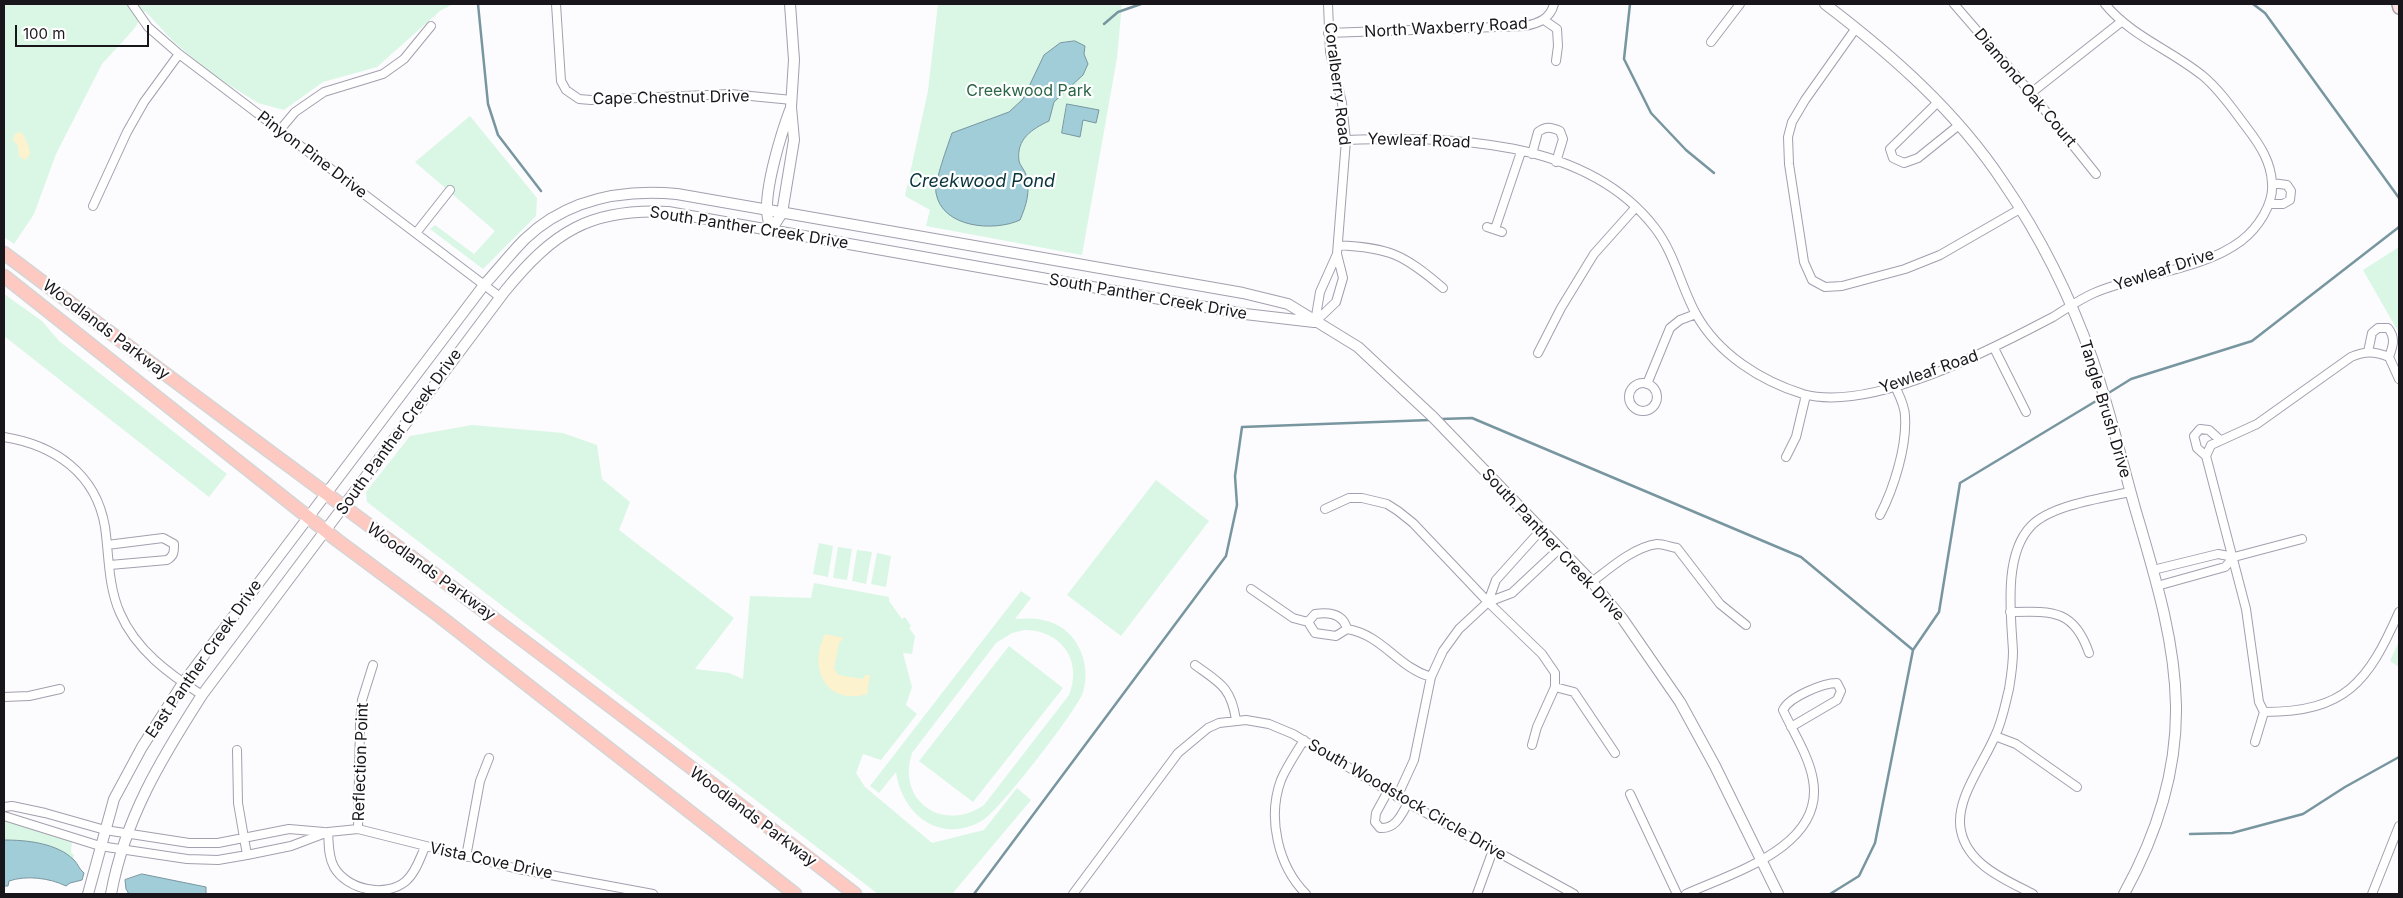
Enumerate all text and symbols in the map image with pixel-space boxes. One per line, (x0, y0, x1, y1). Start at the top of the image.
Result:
street label: North Waxberry Road (1364, 14, 1528, 42)
scale bar (18, 15, 151, 47)
street label: Coralberry Road (1320, 21, 1354, 147)
text: 100 m (23, 24, 65, 43)
street label: Diamond Oak Court (1970, 25, 2080, 151)
park label: Creekwood Park (966, 81, 1092, 101)
street label: Cape Chestnut Drive (592, 87, 750, 109)
street label: Pinyon Pine Drive (253, 107, 371, 203)
street label: Yewleaf Road (1367, 130, 1471, 152)
water label: Creekwood Pond (909, 171, 1055, 193)
street label: South Panther Creek Drive (648, 203, 850, 253)
street label: Yewleaf Drive (2111, 245, 2217, 295)
street label: South Panther Creek Drive (1047, 270, 1249, 324)
street label: Woodlands Parkway (39, 276, 173, 384)
street label: Tangle Brush Drive (2075, 338, 2135, 480)
street label: South Panther Creek Drive (332, 345, 466, 519)
street label: Yewleaf Road (1877, 346, 1981, 398)
street label: South Panther Creek Drive (1478, 465, 1628, 625)
street label: Woodlands Parkway (363, 519, 499, 625)
street label: East Panther Creek Drive (142, 576, 266, 742)
street label: Reflection Point (349, 702, 373, 822)
street label: South Woodstock Circle Drive (1304, 735, 1510, 865)
street label: Woodlands Parkway (686, 763, 820, 871)
street label: Vista Cove Drive (428, 839, 554, 883)

